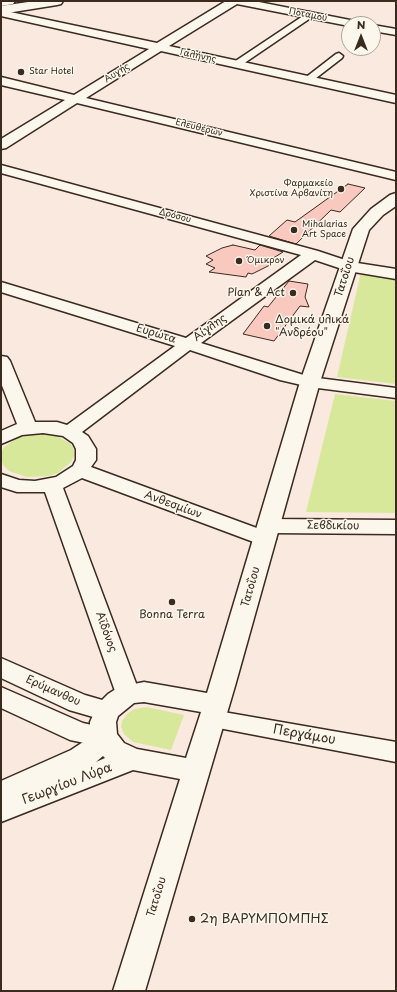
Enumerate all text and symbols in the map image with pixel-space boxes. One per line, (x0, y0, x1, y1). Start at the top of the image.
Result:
street label: Ποταμού (288, 6, 328, 24)
north arrow (341, 16, 381, 56)
text: N (357, 16, 365, 33)
street label: Γαλήνης (179, 47, 217, 65)
street label: Αυγής (102, 61, 132, 85)
marker: Star Hotel (16, 67, 26, 77)
place label: Star Hotel (29, 67, 74, 77)
street label: Ελευθέρων (174, 117, 224, 139)
place label: Φαρμακείο Χριστίνα Αρβανίτη (249, 179, 333, 200)
marker: Φαρμακείο Χριστίνα Αρβανίτη (336, 184, 346, 194)
street label: Δρόσου (158, 207, 192, 225)
place label: Mihalarias Art Space (302, 220, 347, 241)
marker: Mihalarias Art Space (289, 225, 299, 235)
street label: Τατοΐου (332, 255, 358, 299)
marker: Όμικρον (234, 256, 244, 266)
place label: Όμικρον (247, 256, 285, 266)
place label: Plan & Act (227, 286, 285, 300)
marker: Plan & Act (288, 288, 298, 298)
street label: Αίγλης (191, 312, 229, 344)
place label: Δομικά υλικά "Ανδρέου" (275, 313, 349, 339)
marker: Δομικά υλικά "Ανδρέου" (262, 321, 272, 331)
street label: Ευρώτα (135, 322, 177, 346)
street label: Ανθεσμίων (142, 488, 204, 522)
street label: Σεβδικίου (307, 519, 359, 533)
street label: Τατοΐου (239, 565, 263, 609)
marker: Bonna Terra (167, 597, 177, 607)
place label: Bonna Terra (139, 608, 205, 622)
street label: Αϊδόνος (93, 610, 119, 654)
street label: Ερύμανθου (24, 673, 82, 709)
street label: Περγάμου (271, 722, 337, 748)
street label: Γεωργίου Λύρα (20, 760, 114, 808)
street label: Τατοΐου (145, 875, 169, 919)
place label: 2η ΒΑΡΥΜΠΟΜΠΗΣ (200, 911, 329, 927)
marker: 2η ΒΑΡΥΜΠΟΜΠΗΣ (187, 914, 197, 924)

